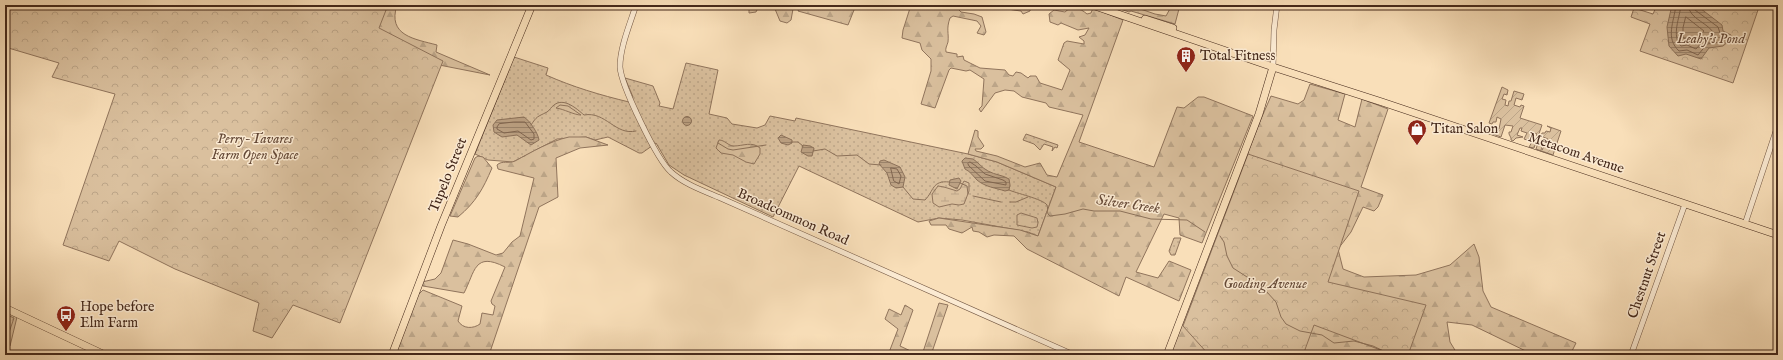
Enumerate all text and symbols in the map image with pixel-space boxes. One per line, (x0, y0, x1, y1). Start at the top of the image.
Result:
park label: Leahy's Pond (1676, 30, 1746, 48)
building icon: Total Fitness (1175, 45, 1197, 73)
place label: Total Fitness (1200, 47, 1275, 65)
shop icon: Titan Salon (1406, 118, 1428, 146)
place label: Titan Salon (1431, 120, 1499, 138)
street label: Metacom Avenue (1526, 128, 1627, 178)
park label: Perry-Tavares Farm Open Space (212, 130, 299, 164)
street label: Tupelo Street (425, 135, 471, 215)
street label: Broadcommon Road (734, 184, 852, 250)
water label: Silver Creek (1095, 190, 1161, 218)
street label: Chestnut Street (1624, 229, 1670, 321)
park label: Gooding Avenue (1223, 275, 1307, 294)
place label: Hope before Elm Farm (80, 298, 155, 332)
bus stop icon: Hope before Elm Farm (55, 304, 77, 332)

